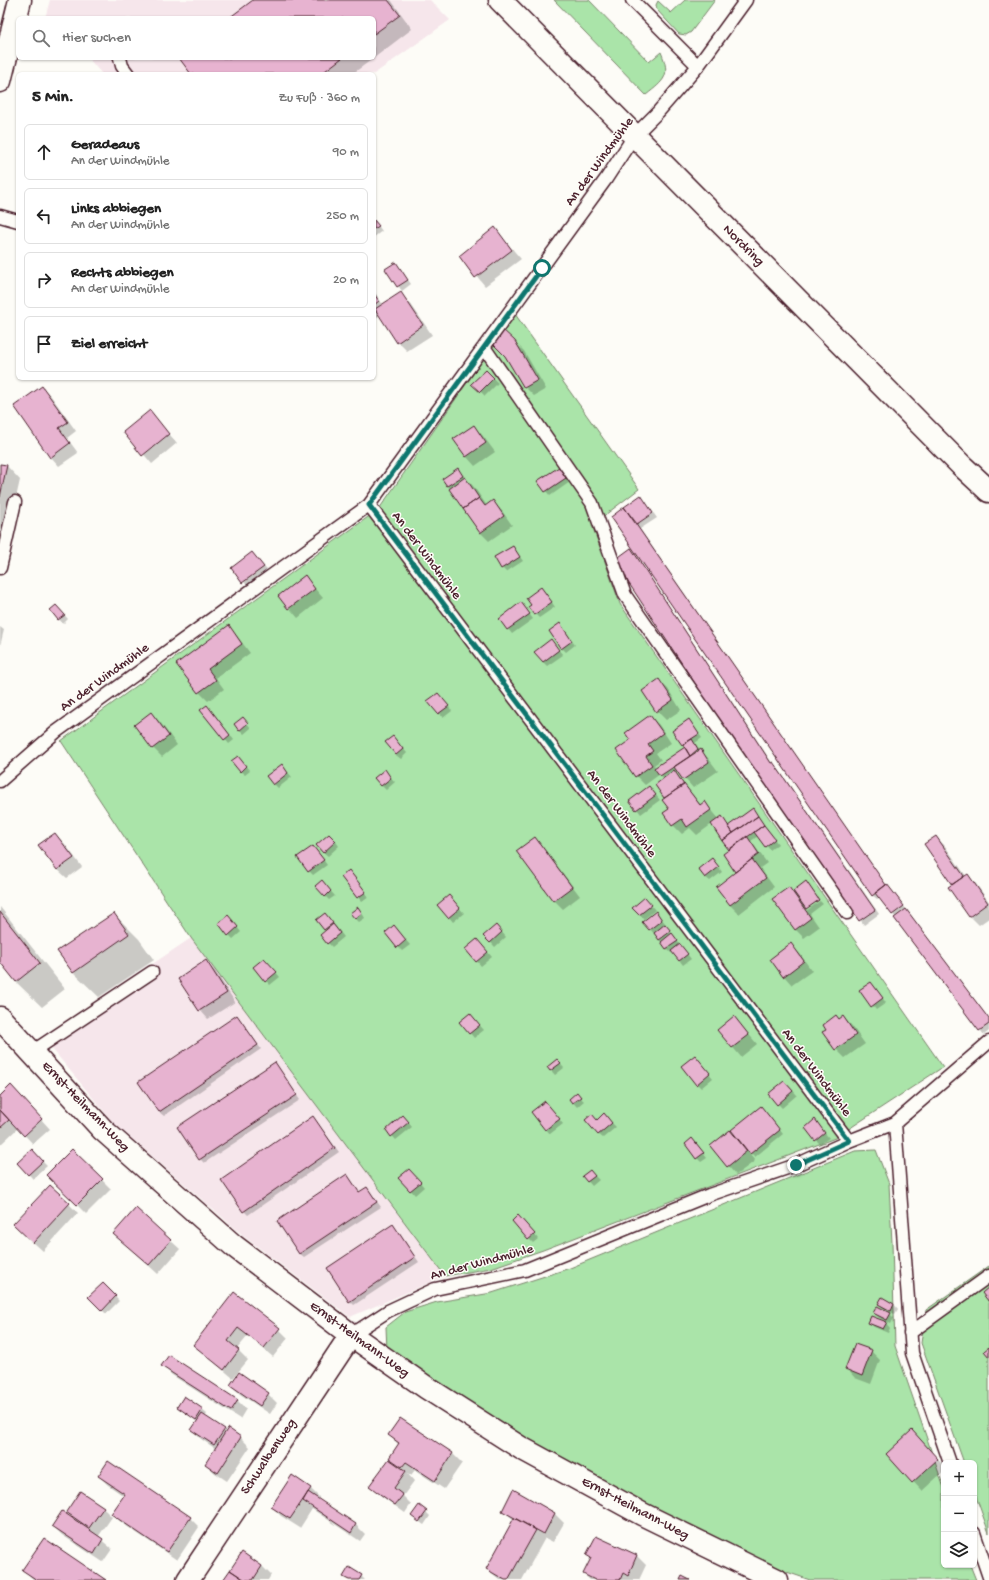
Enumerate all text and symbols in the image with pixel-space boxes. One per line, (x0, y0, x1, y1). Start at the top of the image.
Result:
search box (16, 16, 376, 60)
icon: search (30, 27, 52, 49)
text: Hier suchen (62, 29, 131, 47)
text: 5 Min. (32, 88, 74, 108)
text: Zu Fuß · 360 m (278, 91, 360, 106)
street label: An der Windmühle (562, 113, 638, 210)
text: Geradeaus (71, 136, 139, 154)
icon: ahead (33, 141, 55, 163)
text: 90 m (333, 145, 359, 160)
text: An der Windmühle (71, 154, 169, 169)
text: Links abbiegen (71, 200, 161, 218)
icon: left (33, 205, 55, 227)
text: 250 m (326, 209, 359, 224)
text: An der Windmühle (71, 218, 169, 233)
street label: Nordring (719, 222, 767, 270)
route start (533, 259, 551, 277)
text: Rechts abbiegen (71, 264, 174, 282)
icon: right (33, 269, 55, 291)
text: 20 m (333, 273, 359, 288)
text: An der Windmühle (71, 282, 169, 297)
icon: arrive (33, 333, 55, 355)
text: Ziel erreicht (71, 335, 147, 353)
street label: An der Windmühle (387, 509, 465, 604)
street label: An der Windmühle (57, 640, 154, 716)
street label: An der Windmühle (582, 767, 660, 862)
street label: An der Windmühle (777, 1026, 855, 1121)
street label: Ernst-Heilmann-Weg (37, 1058, 133, 1156)
route end (787, 1156, 805, 1174)
street label: An der Windmühle (429, 1241, 536, 1285)
street label: Ernst-Heilmann-Weg (306, 1298, 412, 1382)
street label: Schwalbenweg (237, 1416, 301, 1498)
map controls (941, 1460, 977, 1568)
button: + (941, 1460, 977, 1496)
street label: Ernst-Heilmann-Weg (578, 1473, 692, 1545)
button: − (941, 1496, 977, 1532)
button: layers (941, 1532, 977, 1568)

